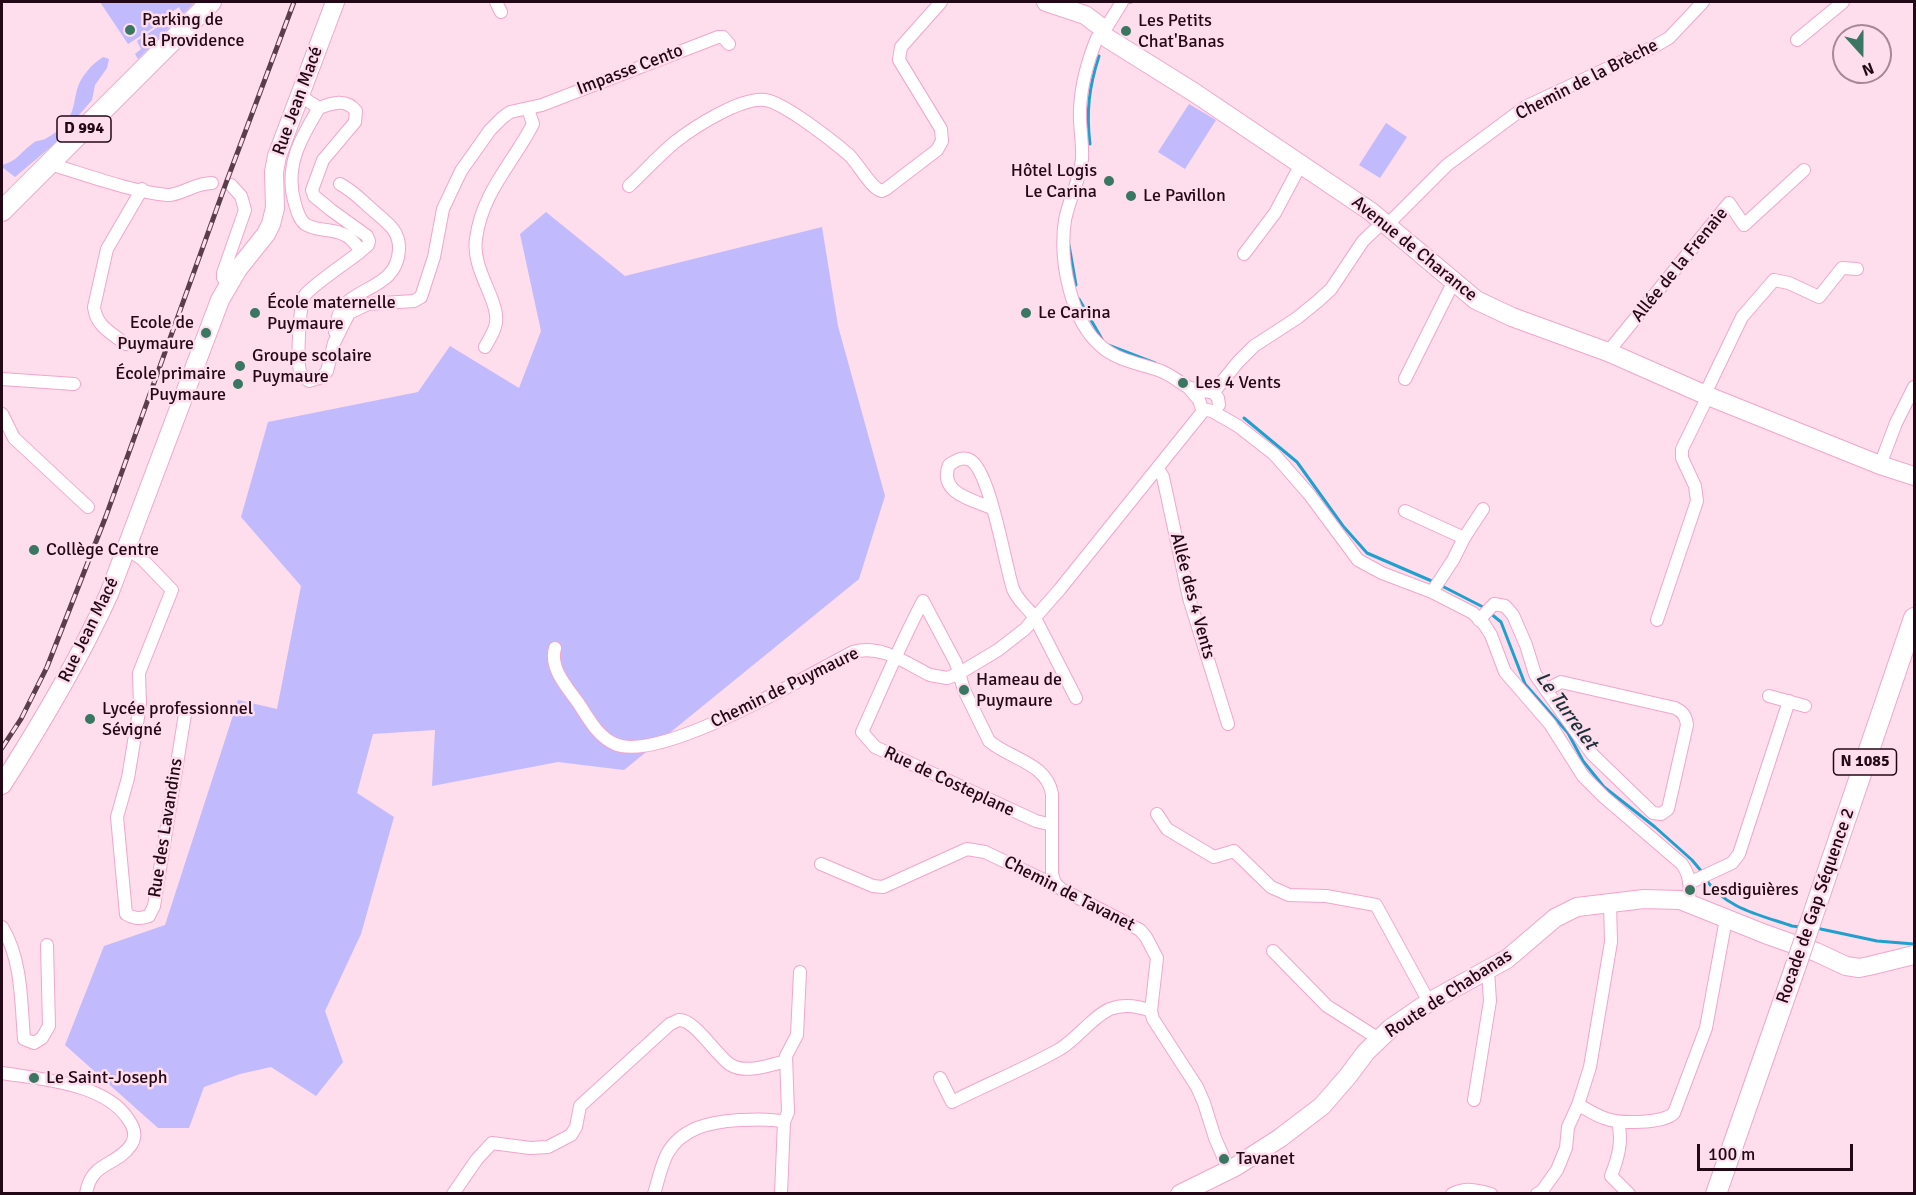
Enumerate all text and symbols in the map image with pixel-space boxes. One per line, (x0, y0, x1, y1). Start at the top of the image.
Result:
place label: Parking de la Providence (142, 9, 244, 52)
place label: Les Petits Chat'Banas (1138, 10, 1224, 52)
marker: Parking de la Providence (123, 23, 137, 37)
marker: Les Petits Chat'Banas (1119, 24, 1133, 38)
north arrow (1832, 24, 1892, 84)
street label: Chemin de la Brèche (1512, 35, 1662, 125)
street label: Impasse Cento (574, 40, 686, 100)
street label: Rue Jean Macé (268, 44, 328, 158)
text: N (1859, 58, 1877, 80)
road number: D 994 (57, 116, 111, 142)
place label: Hôtel Logis Le Carina (1011, 160, 1097, 202)
marker: Hôtel Logis Le Carina (1102, 174, 1116, 188)
place label: Le Pavillon (1143, 185, 1226, 207)
marker: Le Pavillon (1124, 189, 1138, 203)
street label: Avenue de Charance (1347, 192, 1481, 306)
street label: Allée de la Frenaie (1627, 203, 1733, 327)
place label: École maternelle Puymaure (267, 292, 396, 334)
place label: Le Carina (1038, 302, 1111, 324)
marker: École maternelle Puymaure (248, 306, 262, 320)
marker: Le Carina (1019, 306, 1033, 320)
place label: Ecole de Puymaure (117, 312, 194, 354)
marker: Ecole de Puymaure (199, 326, 213, 340)
place label: Groupe scolaire Puymaure (252, 345, 372, 388)
marker: Groupe scolaire Puymaure (233, 359, 247, 373)
place label: École primaire Puymaure (115, 363, 226, 406)
place label: Les 4 Vents (1195, 372, 1281, 394)
marker: Les 4 Vents (1176, 376, 1190, 390)
marker: École primaire Puymaure (231, 377, 245, 391)
street label: Allée des 4 Vents (1165, 531, 1219, 661)
place label: Collège Centre (46, 539, 159, 561)
marker: Collège Centre (27, 543, 41, 557)
street label: Rue Jean Macé (54, 574, 124, 686)
street label: Chemin de Puymaure (707, 643, 863, 733)
water label: Le Turrelet (1530, 667, 1602, 755)
place label: Hameau de Puymaure (976, 669, 1062, 712)
marker: Hameau de Puymaure (957, 683, 971, 697)
place label: Lycée professionnel Sévigné (102, 698, 253, 740)
marker: Lycée professionnel Sévigné (83, 712, 97, 726)
street label: Rue de Costeplane (880, 742, 1018, 822)
road number: N 1085 (1834, 749, 1896, 775)
street label: Rue des Lavandins (144, 757, 188, 899)
street label: Rocade de Gap Séquence 2 (1772, 806, 1860, 1006)
street label: Chemin de Tavanet (1000, 852, 1138, 936)
place label: Lesdiguières (1702, 879, 1799, 901)
marker: Lesdiguières (1683, 883, 1697, 897)
street label: Route de Chabanas (1382, 945, 1516, 1043)
place label: Le Saint-Joseph (46, 1067, 168, 1089)
marker: Le Saint-Joseph (27, 1071, 41, 1085)
scale bar (1700, 1132, 1856, 1170)
text: 100 m (1708, 1143, 1755, 1165)
place label: Tavanet (1236, 1148, 1295, 1170)
marker: Tavanet (1217, 1152, 1231, 1166)

